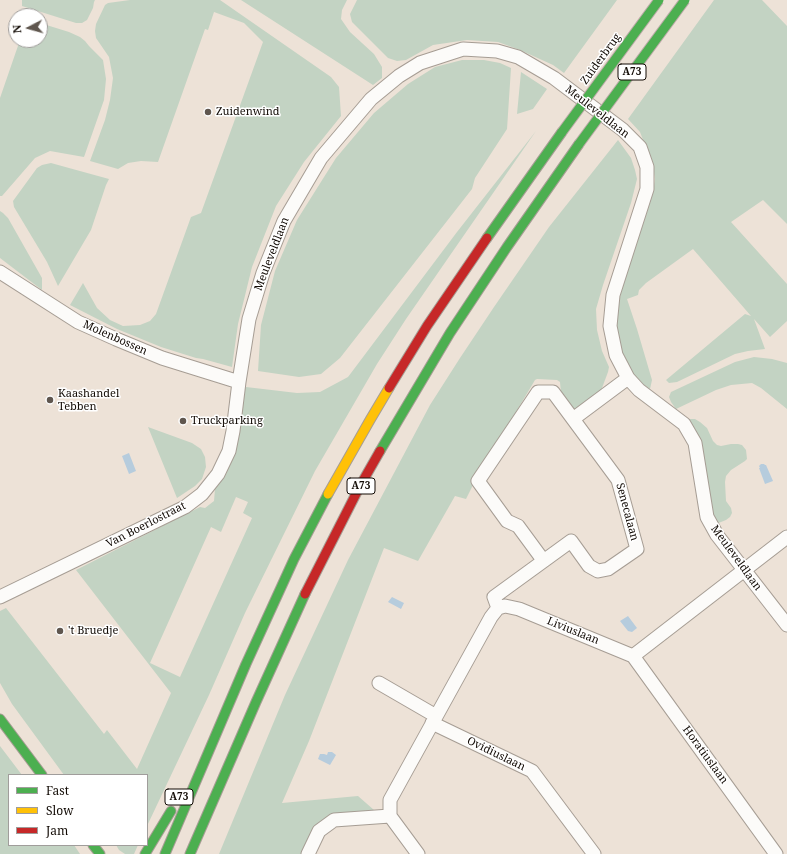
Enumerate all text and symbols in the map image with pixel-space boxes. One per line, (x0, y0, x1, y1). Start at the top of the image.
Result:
north arrow (8, 8, 48, 48)
text: N (9, 24, 24, 34)
street label: Zuiderbrug (578, 31, 624, 87)
road number: A73 (618, 64, 646, 80)
street label: Meuleveldlaan (562, 83, 632, 141)
place label: Zuidenwind (216, 105, 280, 119)
marker: Zuidenwind (203, 107, 213, 117)
street label: Meuleveldlaan (252, 215, 292, 293)
street label: Molenbossen (81, 318, 149, 358)
place label: Kaashandel Tebben (58, 387, 119, 413)
marker: Kaashandel Tebben (45, 395, 55, 405)
place label: Truckparking (191, 414, 263, 428)
marker: Truckparking (178, 416, 188, 426)
road number: A73 (347, 478, 375, 494)
street label: Senecalaan (613, 482, 641, 542)
street label: Van Boerlostraat (104, 499, 188, 551)
street label: Meuleveldlaan (708, 523, 764, 593)
street label: Liviuslaan (545, 615, 601, 647)
place label: 't Bruedje (68, 624, 118, 638)
marker: 't Bruedje (55, 626, 65, 636)
street label: Horatiuslaan (680, 723, 730, 787)
street label: Ovidiuslaan (465, 734, 527, 774)
legend (8, 774, 148, 846)
text: Fast (46, 782, 69, 799)
road number: A73 (165, 789, 193, 805)
text: Slow (46, 802, 74, 819)
text: Jam (46, 822, 68, 839)

